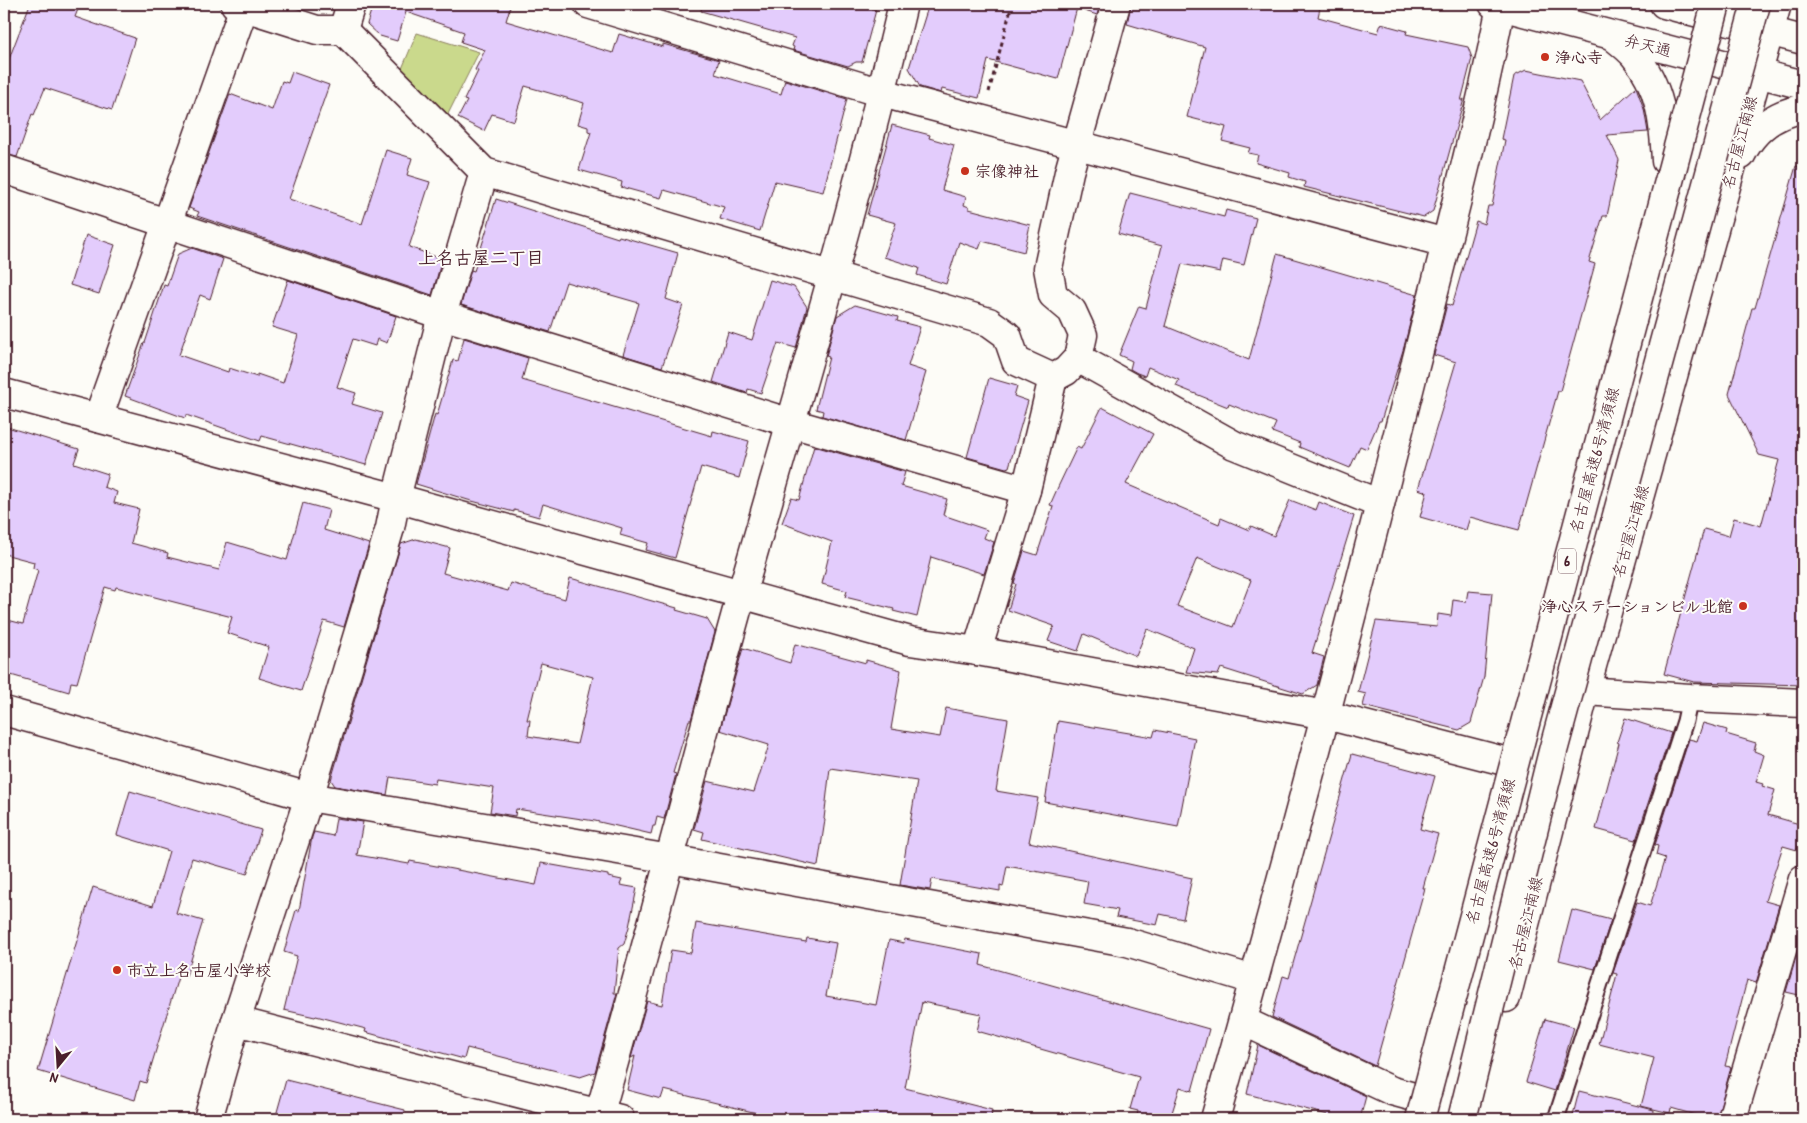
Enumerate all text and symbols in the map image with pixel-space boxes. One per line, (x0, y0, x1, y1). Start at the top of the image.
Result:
street label: 弁天通 (1622, 29, 1674, 61)
place label: 浄心寺 (1555, 46, 1603, 68)
marker: 浄心寺 (1539, 51, 1551, 63)
street label: 名古屋江南線 (1716, 93, 1762, 191)
place label: 宗像神社 (975, 160, 1039, 182)
marker: 宗像神社 (959, 165, 971, 177)
district label: 上名古屋二丁目 (418, 245, 544, 270)
street label: 名古屋高速6号清須線 (1564, 385, 1624, 535)
street label: 名古屋江南線 (1606, 482, 1654, 580)
road number: 6 (1558, 548, 1576, 574)
place label: 浄心ステーションビル北館 (1541, 595, 1733, 617)
marker: 浄心ステーションビル北館 (1737, 600, 1749, 612)
street label: 名古屋高速6号清須線 (1460, 776, 1520, 926)
street label: 名古屋江南線 (1503, 874, 1547, 972)
place label: 市立上名古屋小学校 (127, 959, 271, 981)
marker: 市立上名古屋小学校 (111, 964, 123, 976)
north arrow (32, 1040, 82, 1090)
text: N (47, 1068, 60, 1089)

